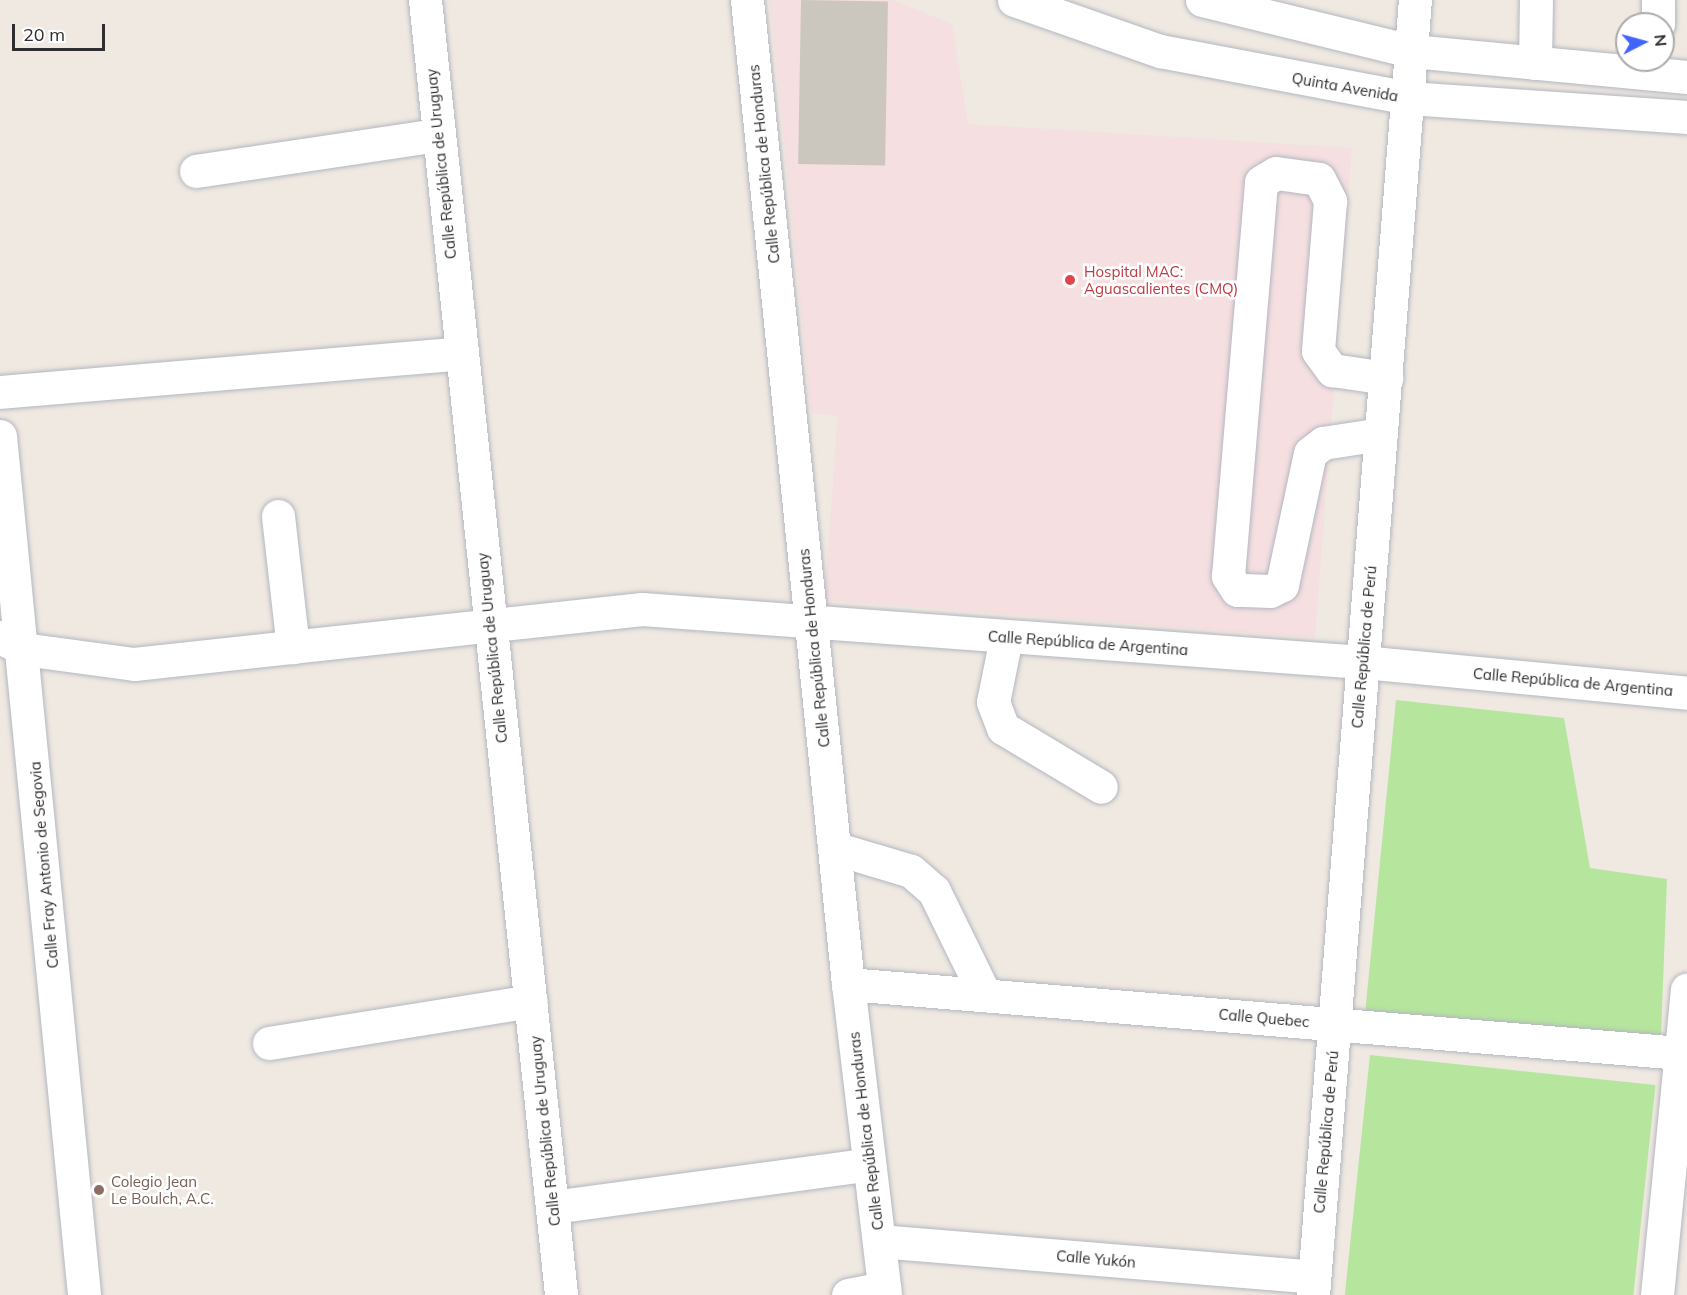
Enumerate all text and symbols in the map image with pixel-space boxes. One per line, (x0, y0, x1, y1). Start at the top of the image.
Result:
scale bar (15, 12, 108, 50)
north arrow (1615, 12, 1675, 72)
text: 20 m (23, 23, 65, 46)
text: N (1650, 33, 1671, 47)
street label: Calle República de Honduras (745, 64, 783, 264)
street label: Calle República de Uruguay (422, 68, 460, 260)
street label: Quinta Avenida (1290, 69, 1400, 105)
place label: Hospital MAC: Aguascalientes (CMQ) (1084, 262, 1238, 297)
marker: Hospital MAC: Aguascalientes (CMQ) (1061, 271, 1079, 289)
street label: Calle República de Honduras (795, 548, 833, 748)
street label: Calle República de Uruguay (473, 552, 511, 744)
street label: Calle República de Perú (1348, 565, 1380, 729)
street label: Calle República de Argentina (987, 627, 1189, 659)
street label: Calle República de Argentina (1472, 664, 1674, 700)
street label: Calle Fray Antonio de Segovia (26, 761, 62, 969)
street label: Calle Quebec (1218, 1005, 1310, 1031)
street label: Calle República de Honduras (845, 1031, 887, 1231)
street label: Calle República de Uruguay (526, 1035, 564, 1227)
street label: Calle República de Perú (1310, 1050, 1342, 1214)
place label: Colegio Jean Le Boulch, A.C. (111, 1172, 214, 1207)
marker: Colegio Jean Le Boulch, A.C. (92, 1183, 106, 1197)
street label: Calle Yukón (1055, 1247, 1137, 1271)

